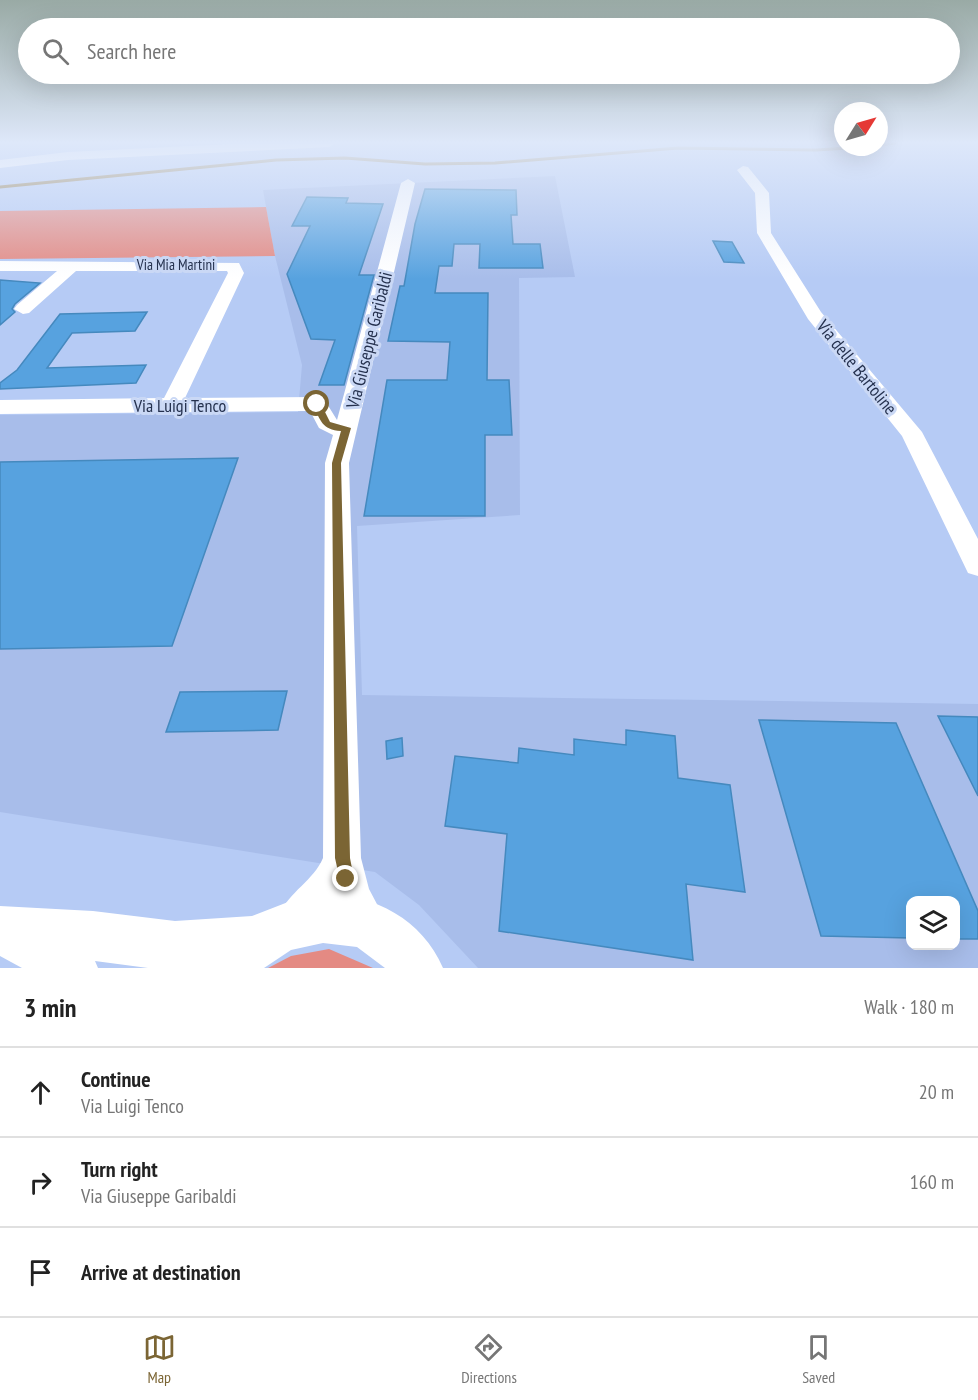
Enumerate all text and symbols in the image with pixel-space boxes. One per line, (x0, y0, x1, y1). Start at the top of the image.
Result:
search box (18, 18, 960, 84)
icon: search (39, 35, 72, 68)
text: Search here (87, 37, 176, 65)
north arrow (834, 102, 888, 156)
street label: Via Mia Martini (136, 255, 215, 274)
street label: Via Giuseppe Garibaldi (341, 269, 397, 412)
street label: Via delle Bartoline (811, 314, 902, 419)
route start (303, 390, 329, 416)
street label: Via Luigi Tenco (133, 394, 227, 417)
route end (332, 865, 358, 891)
map controls (906, 896, 960, 950)
button: layers (906, 896, 960, 950)
text: 3 min (24, 991, 77, 1024)
text: Walk · 180 m (864, 994, 954, 1020)
text: Continue (81, 1065, 151, 1093)
icon: ahead (24, 1076, 57, 1109)
text: 20 m (919, 1079, 954, 1105)
text: Via Luigi Tenco (81, 1093, 184, 1119)
text: Turn right (81, 1155, 158, 1183)
icon: right (24, 1166, 57, 1199)
text: 160 m (910, 1169, 954, 1195)
text: Via Giuseppe Garibaldi (81, 1183, 237, 1209)
icon: arrive (24, 1256, 57, 1289)
text: Arrive at destination (81, 1258, 241, 1286)
tab: Map (143, 1331, 176, 1387)
tab: Directions (461, 1331, 517, 1387)
tab: Saved (802, 1331, 835, 1387)

